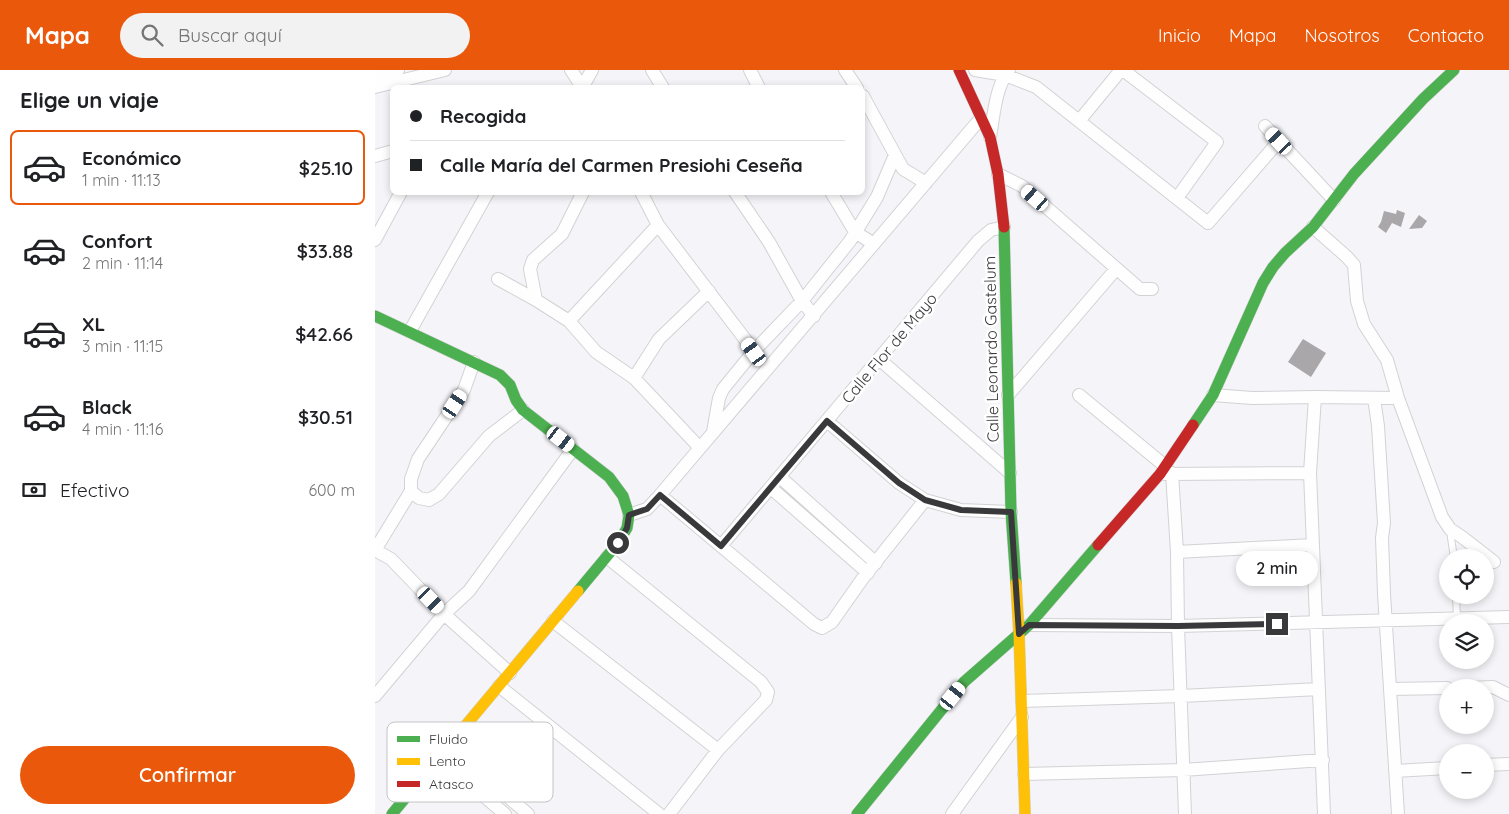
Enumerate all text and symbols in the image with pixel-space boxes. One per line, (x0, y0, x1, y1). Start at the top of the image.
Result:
search box (120, 13, 470, 58)
text: Mapa (25, 20, 90, 50)
icon: search (138, 21, 166, 49)
text: Buscar aquí (178, 23, 282, 47)
text: Inicio (1158, 24, 1201, 47)
text: Mapa (1229, 24, 1277, 47)
text: Nosotros (1305, 24, 1380, 47)
text: Contacto (1408, 24, 1484, 47)
text: Elige un viaje (20, 86, 159, 114)
text: Recogida (440, 104, 526, 128)
car (1263, 125, 1294, 157)
icon: car (22, 145, 67, 190)
text: Económico (82, 146, 181, 170)
text: Calle María del Carmen Presiohi Ceseña (440, 153, 803, 177)
text: $25.10 (299, 156, 353, 180)
text: 1 min · 11:13 (82, 170, 161, 190)
car (1018, 182, 1051, 214)
icon: car (22, 228, 67, 273)
text: Confort (82, 229, 153, 253)
text: $33.88 (297, 239, 353, 263)
text: 2 min · 11:14 (82, 253, 163, 273)
street label: Calle Leonardo Gastelum (979, 255, 1003, 443)
street label: Calle Flor de Mayo (837, 289, 941, 407)
icon: car (22, 311, 67, 356)
text: XL (82, 312, 105, 336)
text: $42.66 (295, 322, 353, 346)
car (739, 335, 768, 369)
text: 3 min · 11:15 (82, 336, 163, 356)
car (440, 387, 469, 421)
icon: car (22, 394, 67, 439)
text: Black (82, 395, 132, 419)
text: $30.51 (298, 405, 353, 429)
text: 4 min · 11:16 (82, 419, 163, 439)
car (544, 424, 577, 454)
icon: cash (20, 476, 48, 504)
text: Efectivo (60, 478, 129, 502)
text: 600 m (308, 480, 355, 500)
route start (607, 532, 629, 554)
map controls (1439, 549, 1494, 799)
button: locate (1439, 549, 1494, 604)
callout: 2 min (1236, 552, 1318, 586)
text: 2 min (1256, 558, 1298, 578)
car (415, 584, 446, 616)
route end (1266, 613, 1288, 635)
button: layers (1439, 614, 1494, 669)
button: + (1439, 679, 1494, 734)
car (937, 680, 968, 712)
legend (387, 722, 553, 802)
text: Fluido (429, 730, 468, 748)
button: − (1439, 744, 1494, 799)
button: Confirmar (20, 746, 355, 804)
text: Lento (429, 752, 466, 770)
text: Atasco (429, 775, 474, 793)

